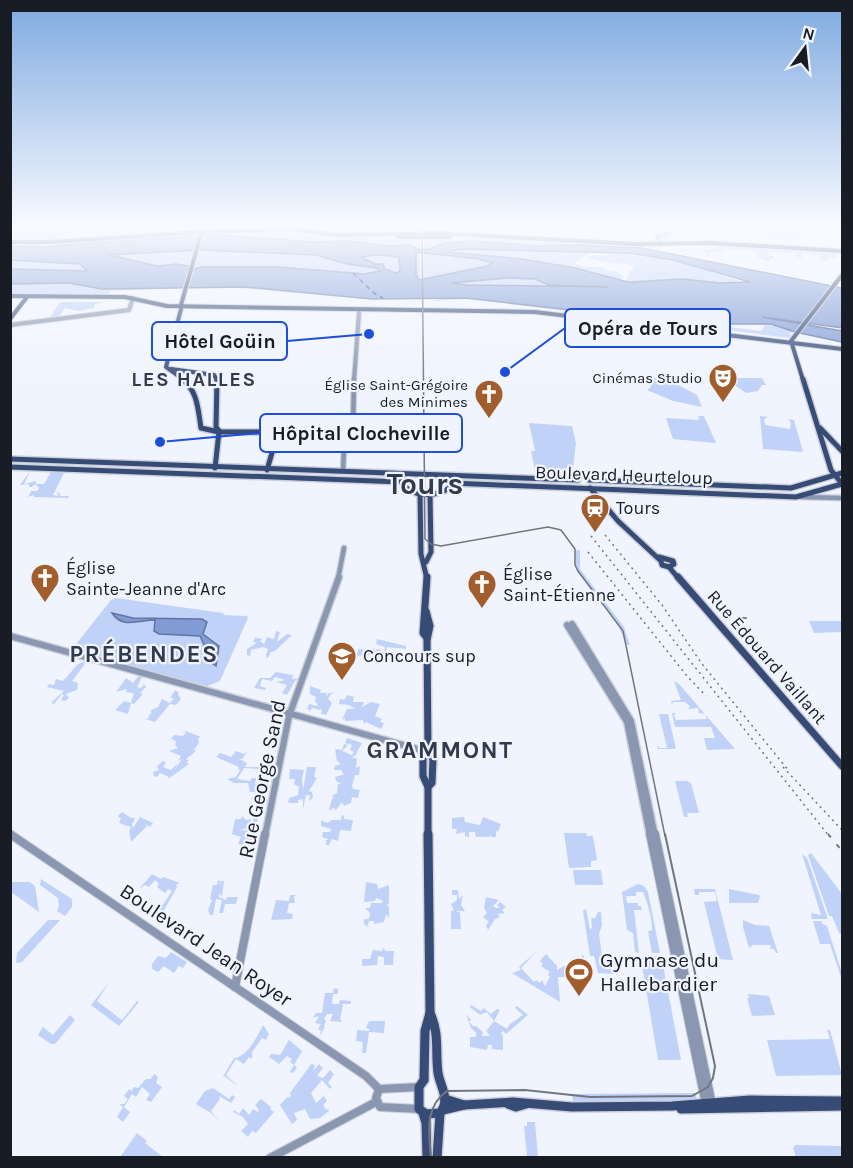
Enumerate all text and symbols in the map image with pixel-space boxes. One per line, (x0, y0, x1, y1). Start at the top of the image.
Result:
north arrow (775, 18, 835, 78)
text: N (801, 23, 817, 45)
callout: Opéra de Tours (565, 309, 730, 347)
text: Opéra de Tours (578, 317, 718, 340)
callout: Hôtel Goüin (152, 322, 287, 360)
text: Hôtel Goüin (164, 330, 276, 353)
theatre icon: Cinémas Studio (707, 362, 739, 404)
district label: LES HALLES (131, 368, 257, 391)
place label: Cinémas Studio (593, 369, 702, 387)
place label: Église Saint-Grégoire des Minimes (325, 376, 468, 411)
church icon: Église Saint-Grégoire des Minimes (473, 378, 505, 420)
callout: Hôpital Clocheville (260, 414, 462, 452)
text: Hôpital Clocheville (272, 422, 450, 445)
street label: Boulevard Heurteloup (535, 461, 713, 489)
district label: Tours (387, 466, 463, 502)
station icon: Tours (579, 492, 611, 534)
place label: Tours (616, 497, 660, 519)
place label: Église Sainte-Jeanne d'Arc (66, 556, 226, 600)
church icon: Église Sainte-Jeanne d'Arc (29, 562, 61, 604)
place label: Église Saint-Étienne (503, 562, 616, 606)
church icon: Église Saint-Étienne (466, 568, 498, 610)
street label: Rue Édouard Vaillant (703, 585, 832, 729)
district label: PRÉBENDES (69, 638, 219, 668)
school or university icon: Concours sup (326, 640, 358, 682)
place label: Concours sup (363, 645, 476, 667)
street label: Rue George Sand (233, 698, 291, 860)
district label: GRAMMONT (366, 736, 514, 764)
street label: Boulevard Jean Royer (116, 879, 297, 1012)
place label: Gymnase du Hallebardier (600, 948, 719, 996)
sports icon: Gymnase du Hallebardier (563, 956, 595, 998)

